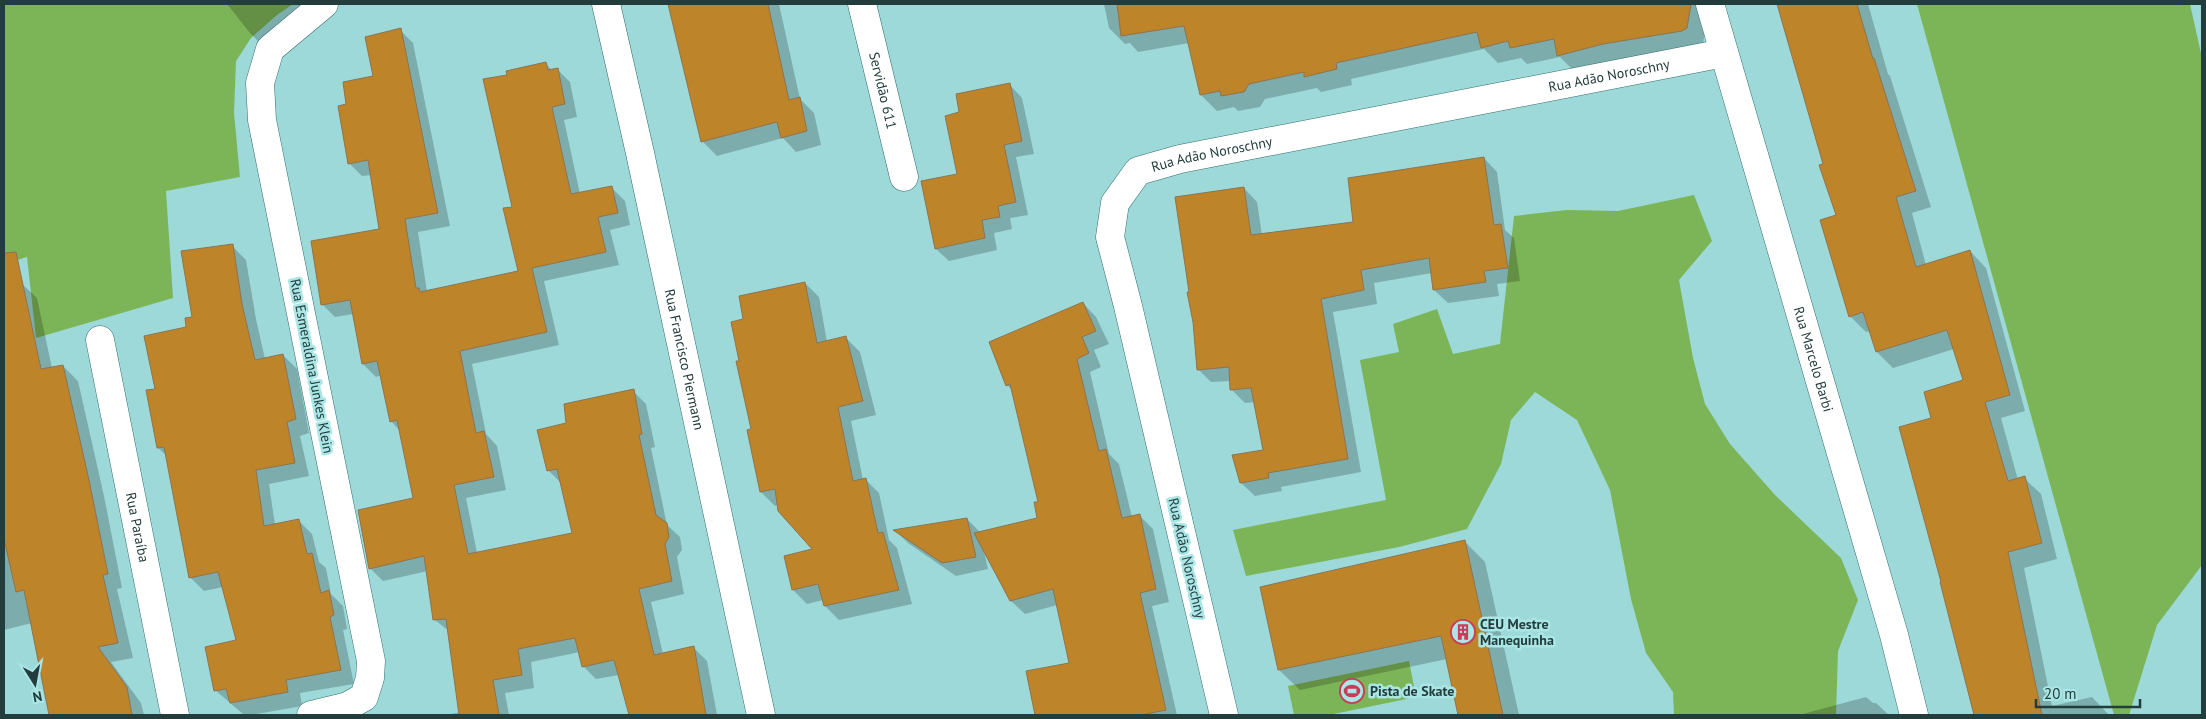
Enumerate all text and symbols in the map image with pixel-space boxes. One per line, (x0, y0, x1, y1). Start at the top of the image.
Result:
street label: Servidão 611 (865, 50, 901, 131)
street label: Rua Adão Noroschny (1547, 55, 1672, 96)
street label: Rua Adão Noroschny (1149, 132, 1274, 176)
street label: Rua Esmeraldina Junkes Klein (286, 277, 338, 455)
street label: Rua Francisco Piermann (661, 287, 708, 431)
street label: Rua Marcelo Barbi (1790, 304, 1837, 414)
street label: Rua Paraíba (122, 491, 153, 564)
street label: Rua Adão Noroschny (1164, 496, 1210, 620)
place label: CEU Mestre Manequinha (1480, 615, 1554, 649)
building icon: CEU Mestre Manequinha (1450, 619, 1476, 645)
north arrow (10, 659, 60, 709)
scale bar (2036, 676, 2140, 708)
sports icon: Pista de Skate (1339, 678, 1365, 704)
place label: Pista de Skate (1370, 682, 1454, 700)
text: 20 m (2044, 684, 2077, 703)
text: N (31, 687, 44, 706)

